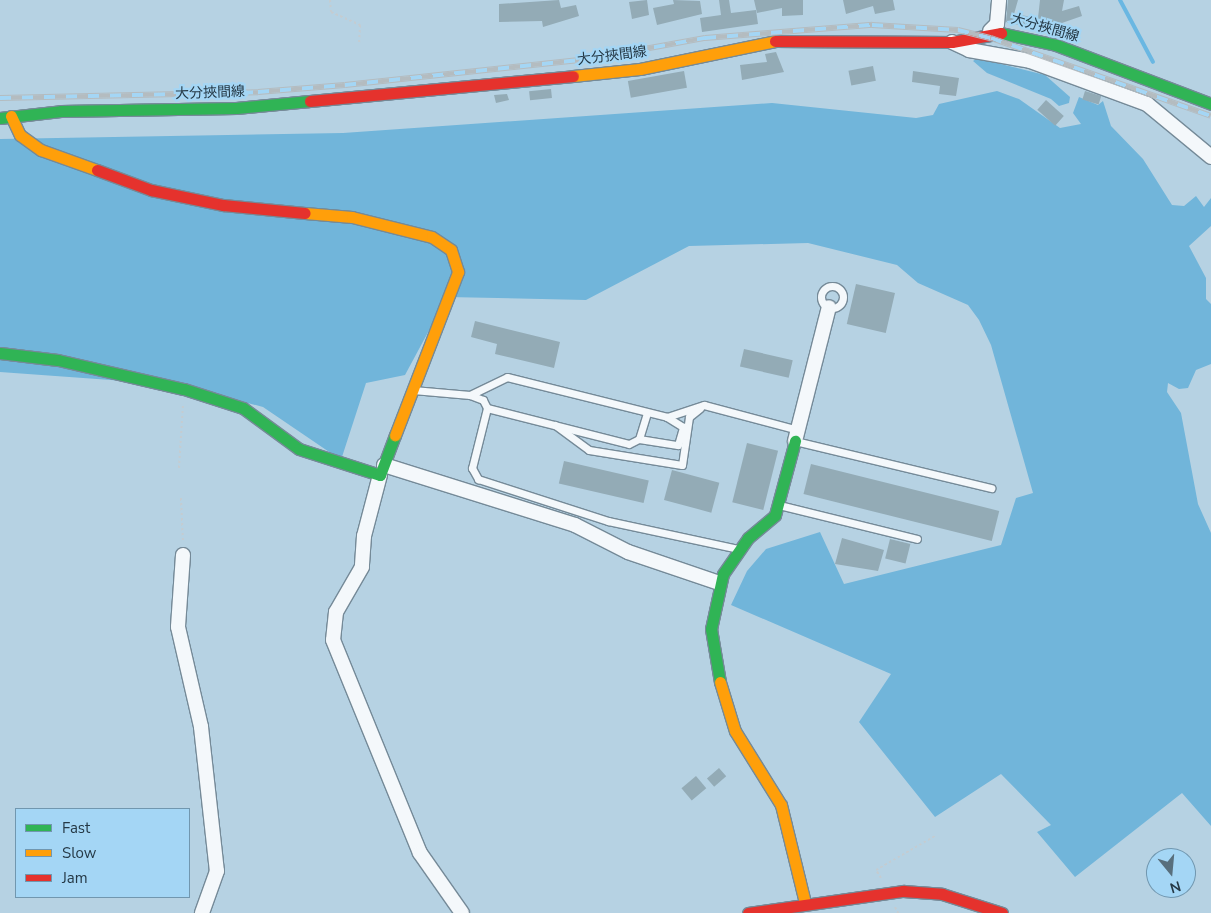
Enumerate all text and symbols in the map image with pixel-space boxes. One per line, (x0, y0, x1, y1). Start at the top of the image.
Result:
street label: 大分挾間線 (1009, 10, 1081, 46)
street label: 大分挾間線 (576, 43, 648, 69)
street label: 大分挾間線 (175, 83, 245, 103)
legend (15, 808, 190, 898)
text: Fast (62, 818, 90, 838)
text: Slow (62, 843, 96, 863)
north arrow (1146, 848, 1196, 898)
text: Jam (62, 868, 88, 888)
text: N (1167, 876, 1183, 897)

